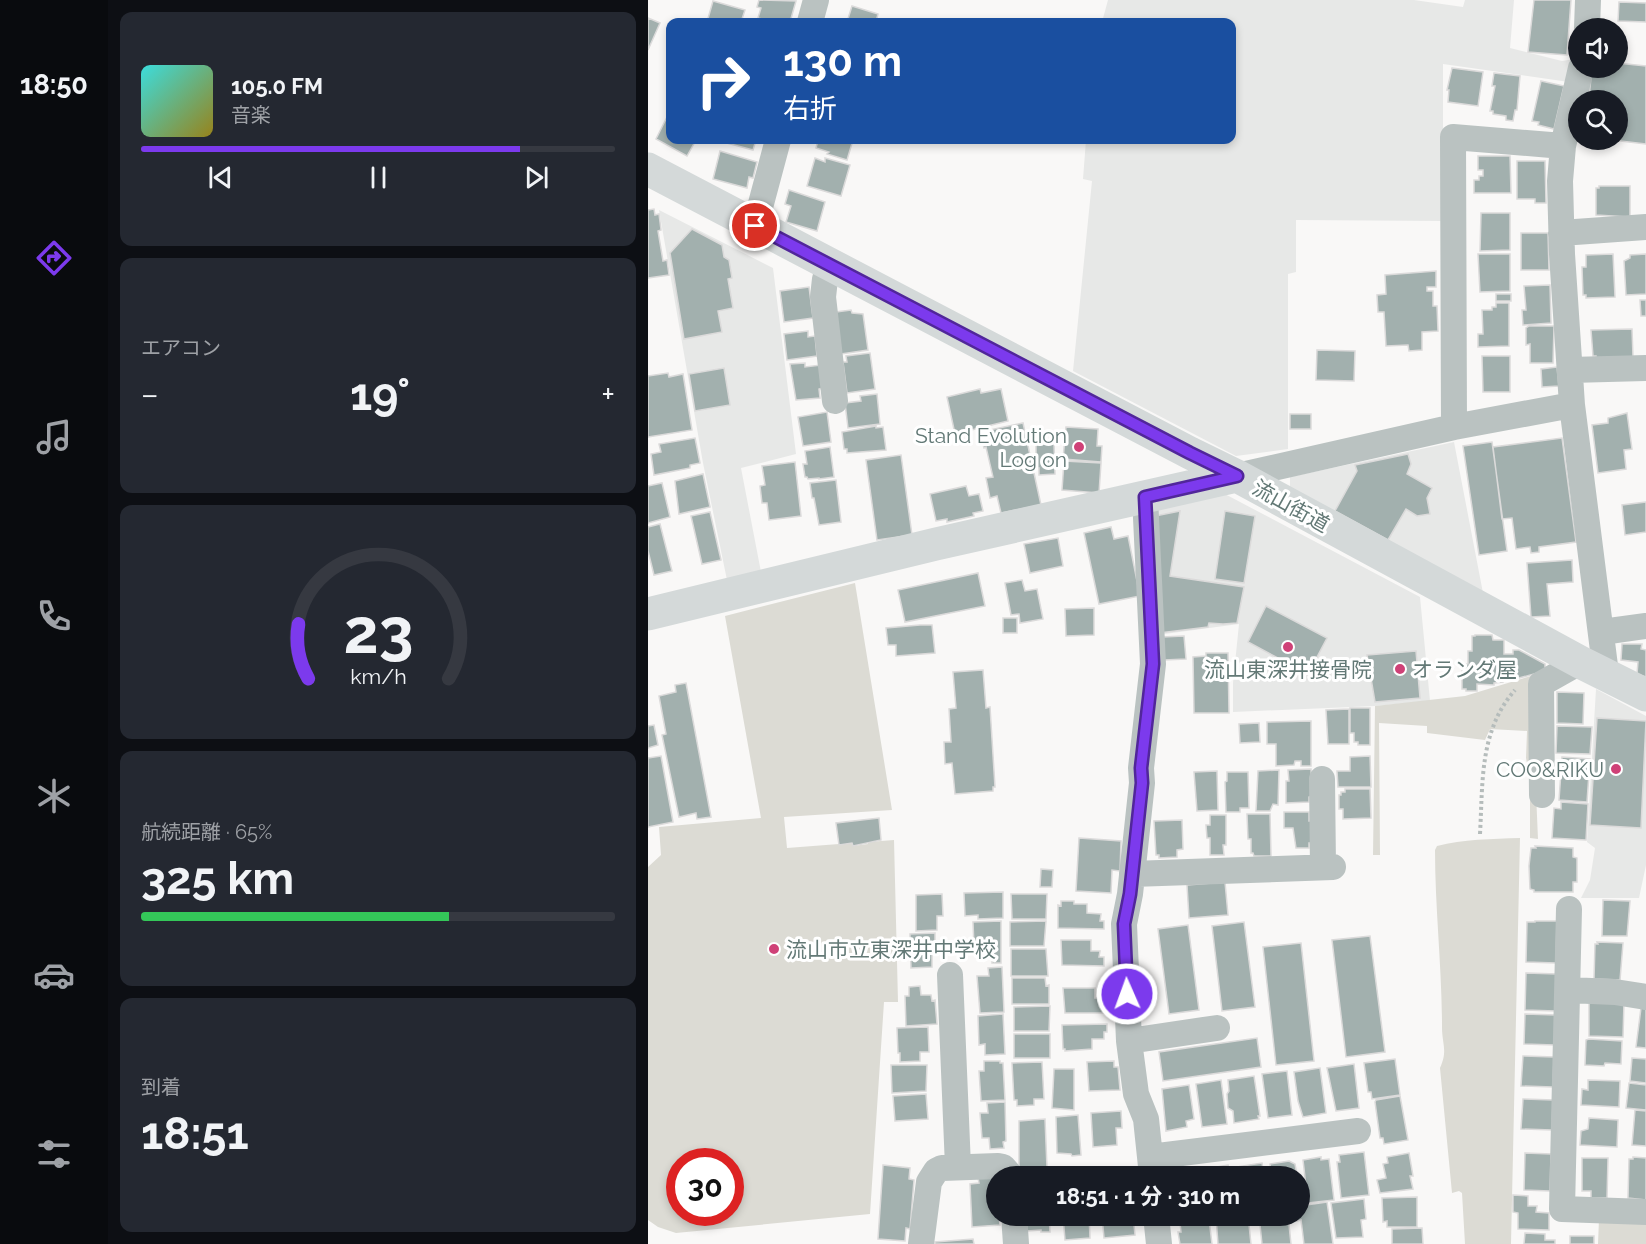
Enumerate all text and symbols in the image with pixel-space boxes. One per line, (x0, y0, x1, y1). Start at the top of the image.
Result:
map controls (1568, 18, 1628, 150)
button: sound (1568, 18, 1628, 78)
text: 130 m (783, 37, 902, 86)
icon: right (684, 42, 762, 120)
text: 18:50 (20, 69, 88, 100)
text: 105.0 FM (231, 73, 323, 99)
button: search (1568, 90, 1628, 150)
text: 右折 (783, 93, 837, 124)
text: 音楽 (231, 103, 271, 127)
icon: previous (204, 161, 237, 194)
icon: pause (362, 161, 395, 194)
icon: next (520, 161, 553, 194)
pin (729, 200, 780, 251)
icon: arrive (738, 209, 771, 242)
icon: directions (33, 237, 75, 279)
text: エアコン (141, 336, 221, 360)
text: 19° (350, 368, 410, 421)
text: − (141, 375, 159, 414)
text: + (601, 375, 615, 414)
icon: music (33, 416, 75, 458)
place label: Stand Evolution Log on (915, 423, 1067, 472)
marker: Stand Evolution Log on (1072, 440, 1086, 454)
street label: 流山街道 (1248, 475, 1334, 537)
text: 23 (343, 594, 413, 668)
icon: phone (33, 595, 75, 637)
marker: 流山東深井接骨院 (1281, 640, 1295, 654)
place label: 流山東深井接骨院 (1204, 657, 1372, 682)
place label: オランダ屋 (1412, 657, 1517, 682)
marker: オランダ屋 (1393, 662, 1407, 676)
text: km/h (350, 664, 406, 689)
place label: COO&RIKU (1496, 757, 1604, 782)
marker: COO&RIKU (1609, 762, 1623, 776)
icon: climate (33, 775, 75, 817)
text: 航続距離 · 65% (141, 820, 272, 844)
text: 325 km (141, 852, 294, 905)
place label: 流山市立東深井中学校 (786, 937, 996, 962)
marker: 流山市立東深井中学校 (767, 942, 781, 956)
icon: car (33, 954, 75, 996)
position arrow (1095, 962, 1159, 1026)
text: 到着 (141, 1075, 181, 1099)
text: 18:51 (141, 1107, 249, 1160)
icon: filters (33, 1133, 75, 1175)
speed limit sign: 30 (666, 1148, 744, 1226)
text: 18:51 · 1 分 · 310 m (1056, 1183, 1240, 1209)

